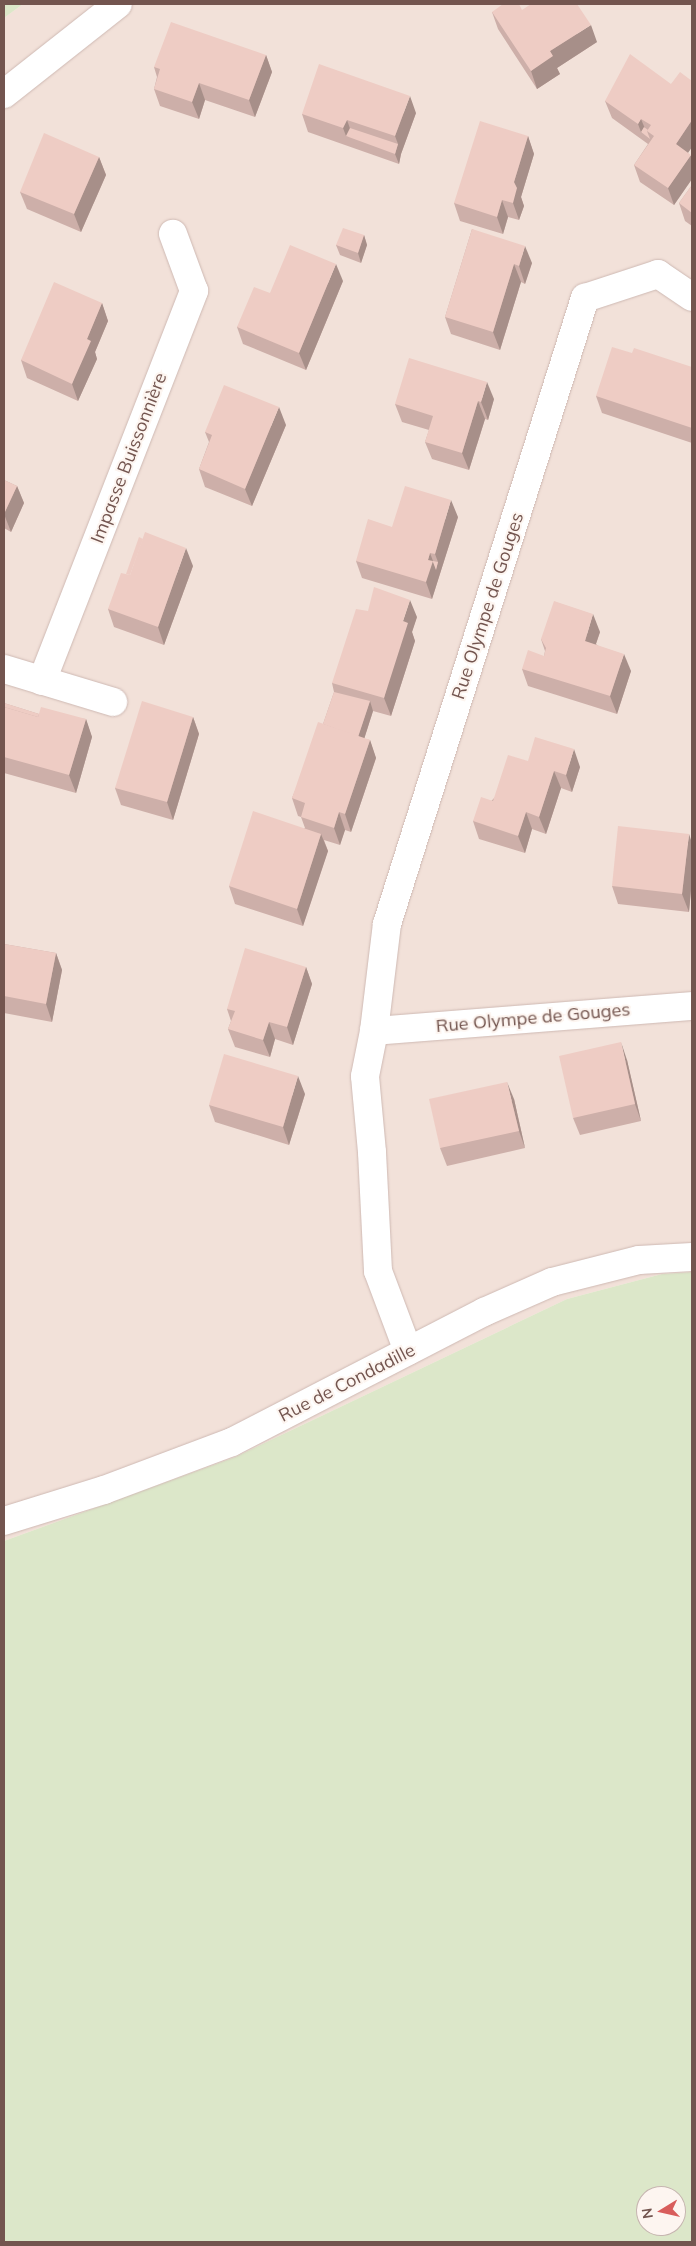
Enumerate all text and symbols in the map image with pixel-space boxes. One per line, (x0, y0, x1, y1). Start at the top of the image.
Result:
street label: Impasse Buissonnière (87, 370, 171, 546)
street label: Rue Olympe de Gouges (448, 510, 528, 702)
street label: Rue Olympe de Gouges (435, 999, 631, 1037)
street label: Rue de Condadille (275, 1339, 419, 1427)
north arrow (636, 2186, 686, 2236)
text: N (637, 2207, 657, 2220)

